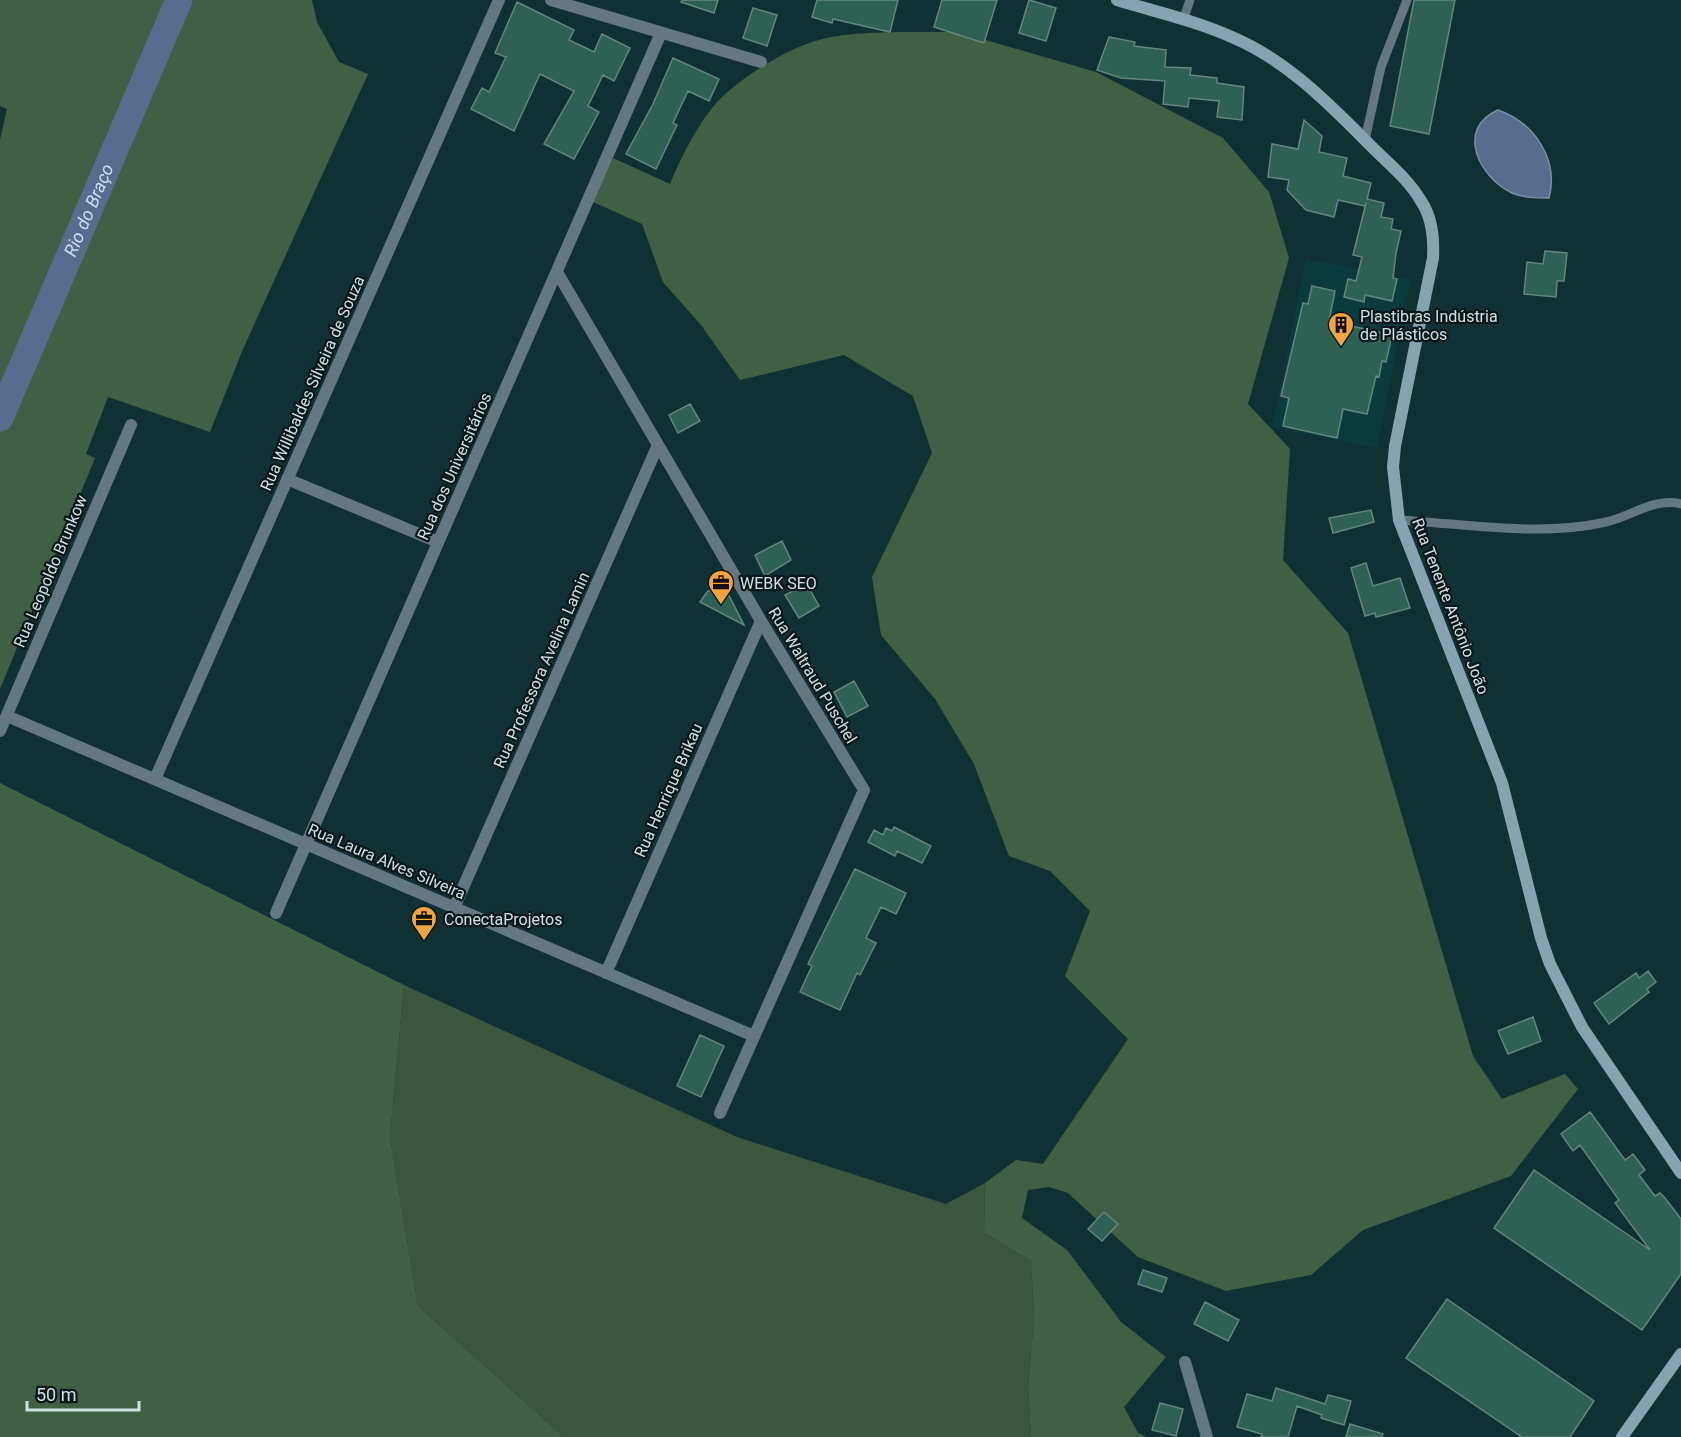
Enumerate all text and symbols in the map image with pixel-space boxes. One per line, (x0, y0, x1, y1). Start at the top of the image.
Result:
water label: Rio do Braço (59, 161, 118, 260)
street label: Rua Willibaldes Silveira de Souza (256, 273, 369, 494)
place label: Plastibras Indústria de Plásticos (1360, 307, 1498, 344)
building icon: Plastibras Indústria de Plásticos (1326, 310, 1356, 348)
street label: Rua dos Universitários (413, 390, 496, 543)
street label: Rua Leopoldo Brunkow (10, 492, 91, 650)
street label: Rua Tenente Antônio João (1408, 515, 1493, 697)
office icon: WEBK SEO (706, 568, 736, 606)
street label: Rua Professora Avelina Lamin (490, 569, 593, 771)
place label: WEBK SEO (740, 574, 817, 593)
street label: Rua Waltraud Puschel (764, 604, 861, 747)
street label: Rua Henrique Brikau (630, 720, 707, 860)
street label: Rua Laura Alves Silveira (305, 820, 468, 903)
office icon: ConectaProjetos (409, 904, 439, 942)
place label: ConectaProjetos (444, 910, 562, 929)
scale bar (27, 1374, 140, 1412)
text: 50 m (36, 1384, 76, 1405)

